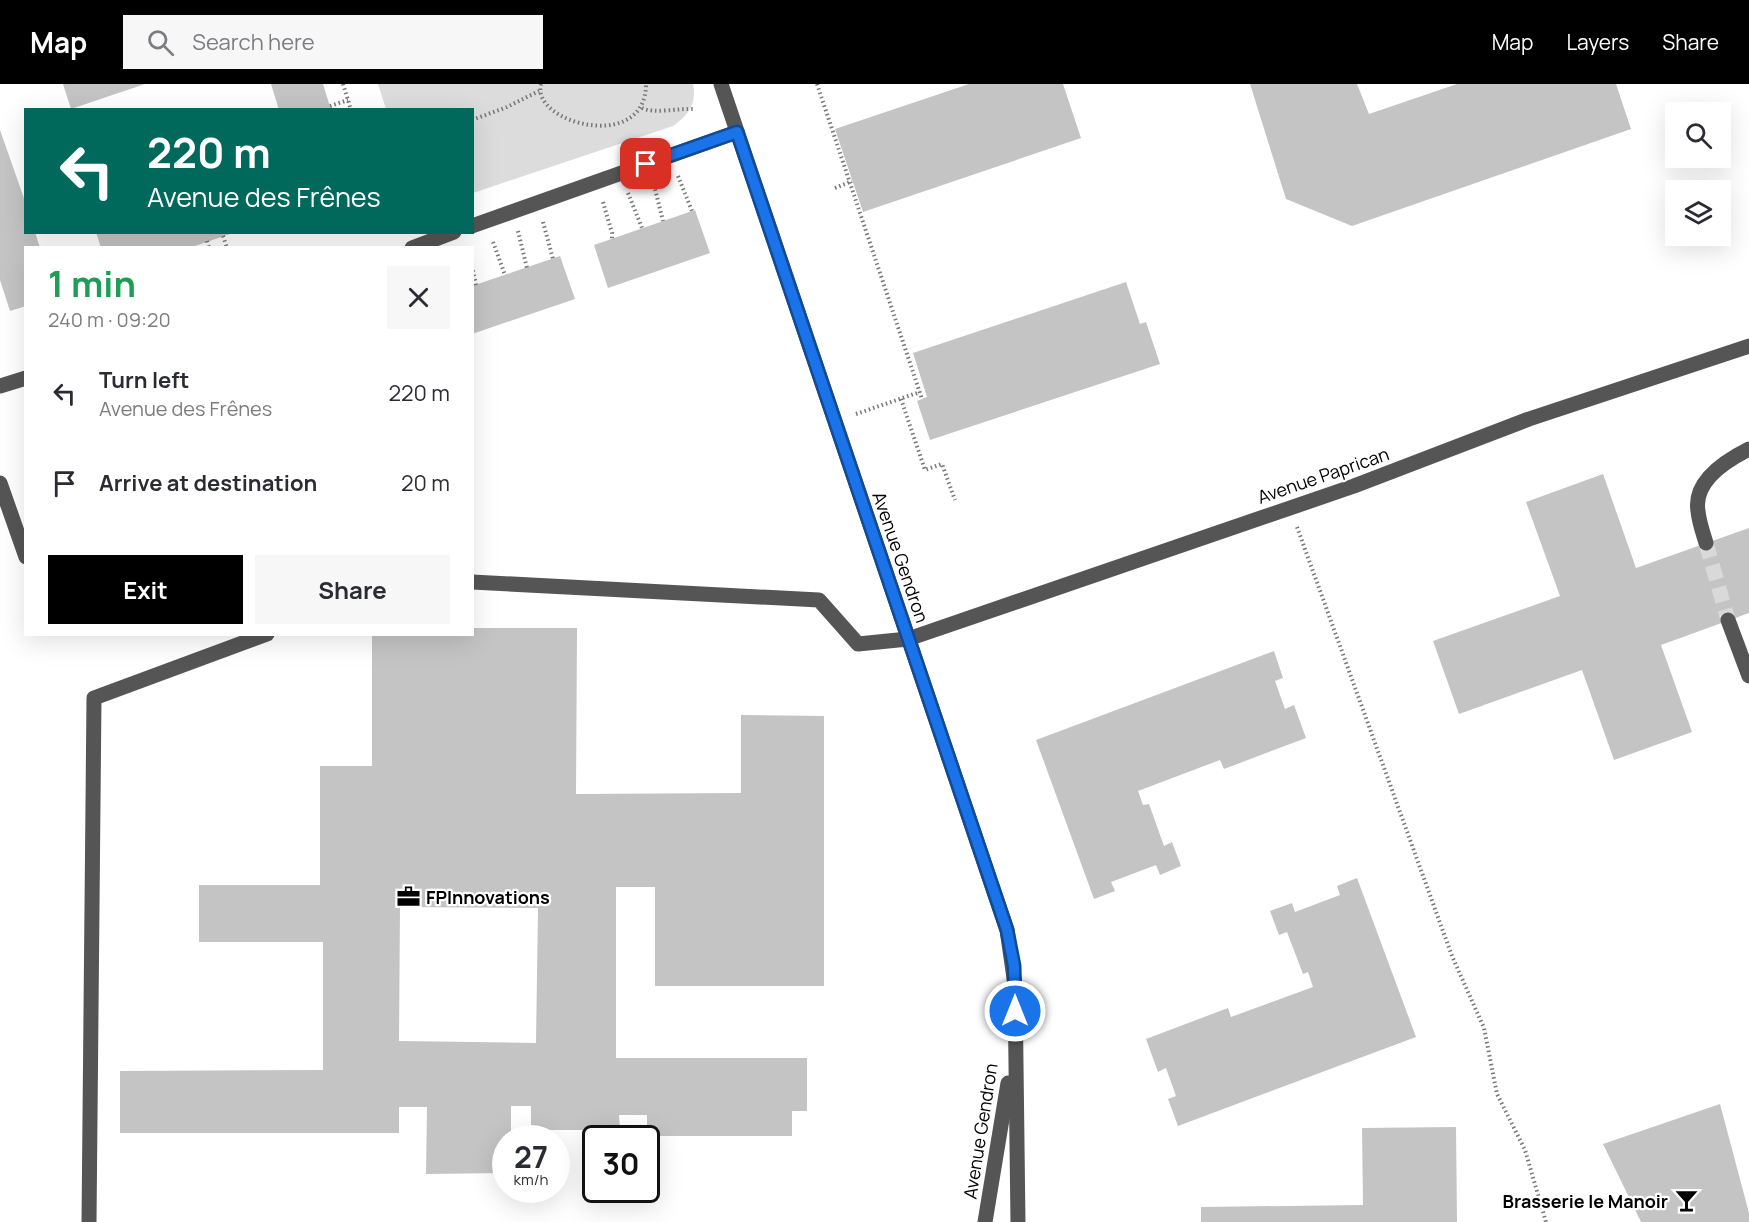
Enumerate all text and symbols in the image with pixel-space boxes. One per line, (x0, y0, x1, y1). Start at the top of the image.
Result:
search box (123, 15, 543, 69)
text: Map (30, 23, 87, 61)
icon: search (144, 26, 177, 59)
text: Search here (192, 27, 315, 57)
text: Map (1492, 28, 1533, 56)
text: Layers (1566, 28, 1629, 56)
text: Share (1662, 28, 1719, 56)
map controls (1665, 102, 1731, 246)
button: search (1665, 102, 1731, 168)
text: 220 m (147, 123, 271, 181)
icon: left (48, 132, 126, 210)
pin (620, 138, 671, 189)
icon: arrive (629, 147, 662, 180)
text: Avenue des Frênes (147, 178, 381, 215)
button: layers (1665, 180, 1731, 246)
text: 1 min (48, 259, 136, 308)
button: close (387, 266, 450, 329)
text: 240 m · 09:20 (48, 306, 171, 333)
text: Turn left (99, 365, 189, 395)
icon: left (48, 377, 81, 410)
text: 220 m (388, 378, 450, 408)
text: Avenue des Frênes (99, 395, 272, 422)
street label: Avenue Paprican (1254, 441, 1392, 509)
icon: arrive (48, 467, 81, 500)
text: Arrive at destination (99, 468, 317, 498)
text: 20 m (401, 468, 450, 498)
street label: Avenue Gendron (867, 488, 935, 626)
button: Exit (48, 555, 243, 624)
button: Share (255, 555, 450, 624)
office icon: FPInnovations (395, 884, 421, 910)
place label: FPInnovations (426, 885, 550, 909)
position arrow (983, 979, 1047, 1043)
street label: Avenue Gendron (957, 1061, 1003, 1201)
speed limit sign: 30 (582, 1125, 660, 1203)
text: 27 (514, 1136, 548, 1177)
text: km/h (514, 1169, 548, 1190)
bar icon: Brasserie le Manoir (1673, 1188, 1699, 1214)
place label: Brasserie le Manoir (1503, 1189, 1668, 1213)

